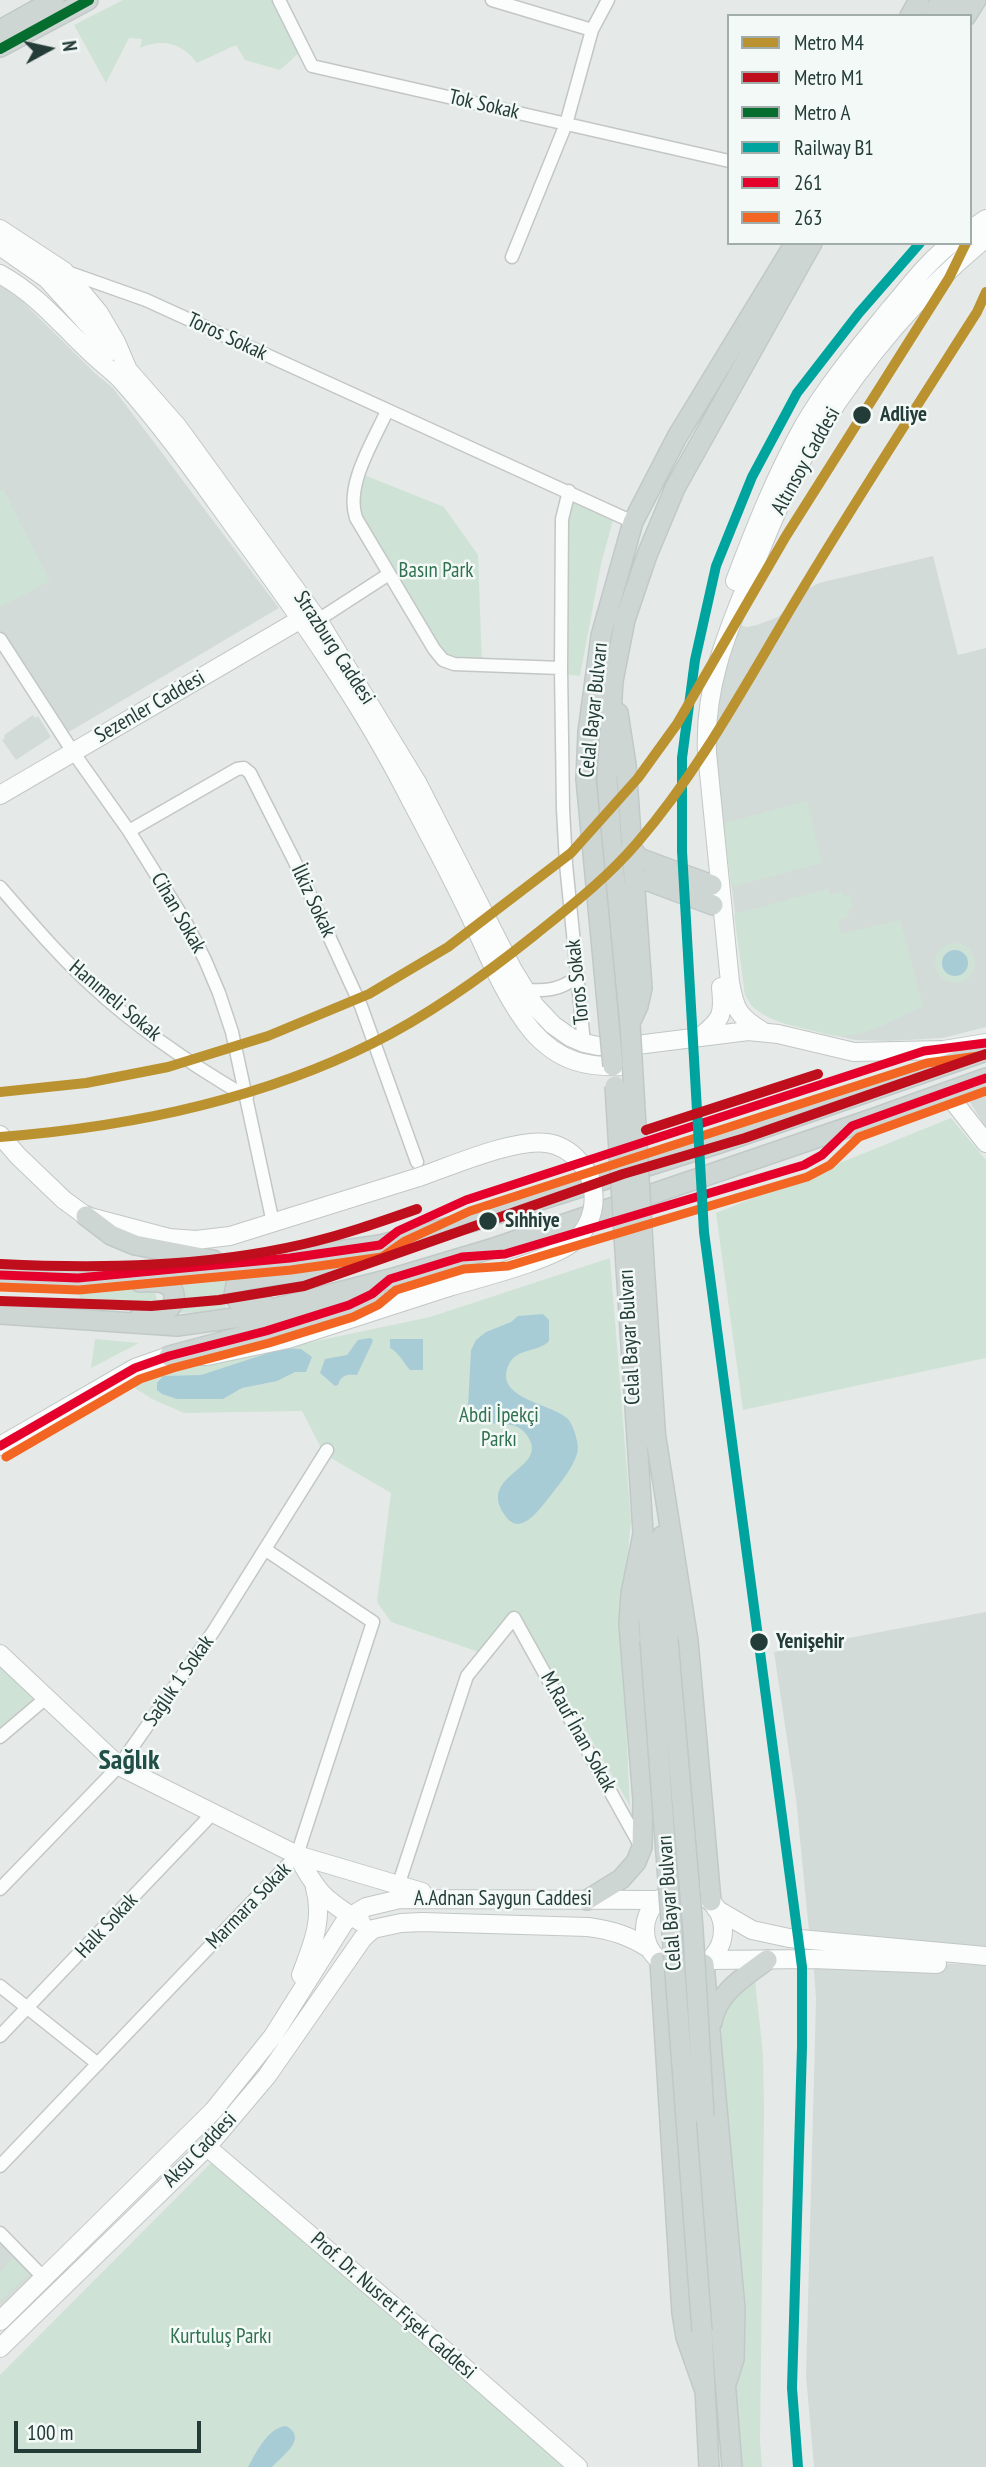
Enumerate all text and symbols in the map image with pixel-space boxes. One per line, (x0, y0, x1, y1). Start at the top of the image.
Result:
north arrow (14, 14, 84, 84)
legend (727, 14, 972, 245)
text: Metro M4 (794, 29, 864, 56)
text: N (57, 39, 82, 53)
text: Metro M1 (794, 64, 864, 91)
street label: Tok Sokak (446, 85, 522, 125)
text: Metro A (794, 99, 850, 126)
text: Railway B1 (794, 134, 874, 161)
text: 261 (794, 169, 822, 196)
text: 263 (794, 204, 822, 231)
street label: Toros Sokak (183, 308, 271, 366)
place label: Adliye (880, 402, 927, 428)
street label: Altınsoy Caddesi (766, 403, 846, 519)
marker: Adliye (851, 404, 873, 426)
park label: Basın Park (399, 558, 473, 584)
street label: Strazburg Caddesi (288, 587, 380, 709)
street label: Celal Bayar Bulvarı (574, 641, 614, 779)
street label: Sezenler Caddesi (91, 665, 209, 749)
street label: İlkiz Sokak (285, 861, 341, 941)
street label: Cihan Sokak (145, 868, 211, 958)
street label: Toros Sokak (561, 938, 595, 1026)
street label: Hanımeli Sokak (64, 955, 166, 1047)
place label: Sıhhiye (505, 1208, 560, 1234)
marker: Sıhhiye (477, 1210, 499, 1232)
street label: Celal Bayar Bulvarı (614, 1268, 646, 1406)
park label: Abdi İpekçi Parkı (459, 1403, 539, 1453)
place label: Yenişehir (776, 1629, 844, 1655)
street label: Sağlık 1 Sokak (139, 1631, 219, 1731)
marker: Yenişehir (748, 1631, 770, 1653)
street label: M.Rauf İnan Sokak (535, 1668, 621, 1796)
district label: Sağlık (99, 1744, 159, 1778)
street label: Celal Bayar Bulvarı (653, 1834, 687, 1972)
street label: Marmara Sokak (201, 1857, 297, 1955)
street label: A.Adnan Saygun Caddesi (414, 1886, 592, 1912)
street label: Halk Sokak (71, 1888, 143, 1964)
street label: Aksu Caddesi (158, 2107, 242, 2193)
street label: Prof. Dr. Nusret Fişek Caddesi (305, 2227, 481, 2385)
park label: Kurtuluş Parkı (170, 2324, 272, 2350)
scale bar (18, 2408, 205, 2452)
text: 100 m (27, 2419, 73, 2446)

